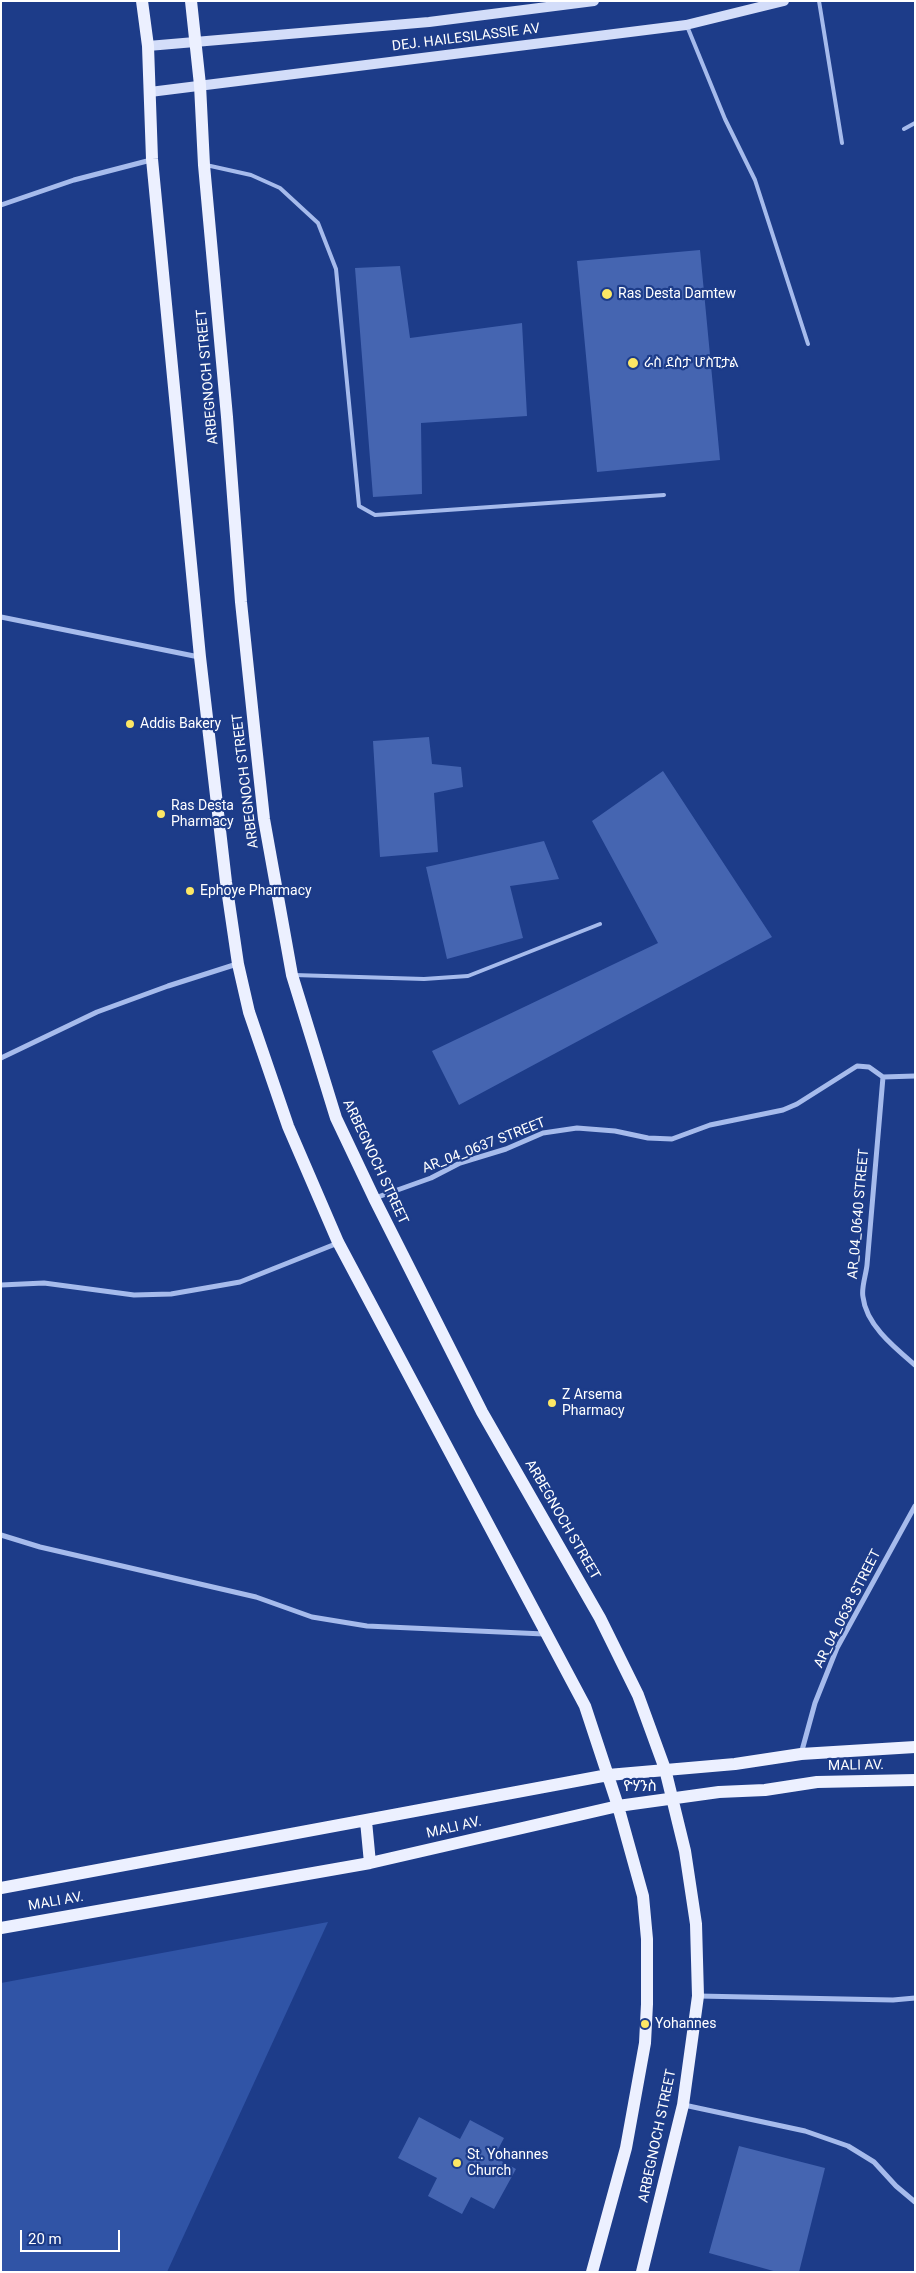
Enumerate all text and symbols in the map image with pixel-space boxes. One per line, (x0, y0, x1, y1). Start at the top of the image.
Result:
street label: DEJ. HAILESILASSIE AV (391, 21, 541, 55)
place label: Ras Desta Damtew (618, 286, 736, 302)
marker: Ras Desta Damtew (600, 287, 614, 301)
street label: ARBEGNOCH STREET (194, 309, 222, 445)
place label: ራስ ደስታ ሆስፒታል (644, 355, 739, 371)
marker: ራስ ደስታ ሆስፒታል (626, 356, 640, 370)
street label: ARBEGNOCH STREET (229, 713, 263, 849)
place label: Addis Bakery (140, 716, 221, 732)
marker: Addis Bakery (124, 718, 136, 730)
place label: Ras Desta Pharmacy (171, 798, 234, 830)
marker: Ras Desta Pharmacy (155, 808, 167, 820)
place label: Ephoye Pharmacy (200, 883, 312, 899)
marker: Ephoye Pharmacy (184, 885, 196, 897)
street label: ARBEGNOCH STREET (339, 1097, 411, 1227)
street label: AR_04_0637 STREET (420, 1115, 548, 1177)
street label: AR_04_0640 STREET (845, 1148, 873, 1280)
place label: Z Arsema Pharmacy (562, 1387, 625, 1420)
marker: Z Arsema Pharmacy (546, 1397, 558, 1409)
street label: ARBEGNOCH STREET (521, 1457, 603, 1583)
street label: AR_04_0638 STREET (811, 1547, 885, 1671)
street label: MALI AV. (828, 1757, 884, 1775)
district label: ዮሃንስ (623, 1778, 657, 1796)
street label: MALI AV. (425, 1814, 483, 1842)
street label: MALI AV. (27, 1889, 85, 1915)
place label: Yohannes (655, 2016, 716, 2032)
marker: Yohannes (639, 2018, 651, 2030)
street label: ARBEGNOCH STREET (636, 2068, 680, 2204)
place label: St. Yohannes Church (467, 2147, 548, 2180)
marker: St. Yohannes Church (451, 2157, 463, 2169)
scale bar (22, 2220, 122, 2252)
text: 20 m (28, 2230, 62, 2248)

